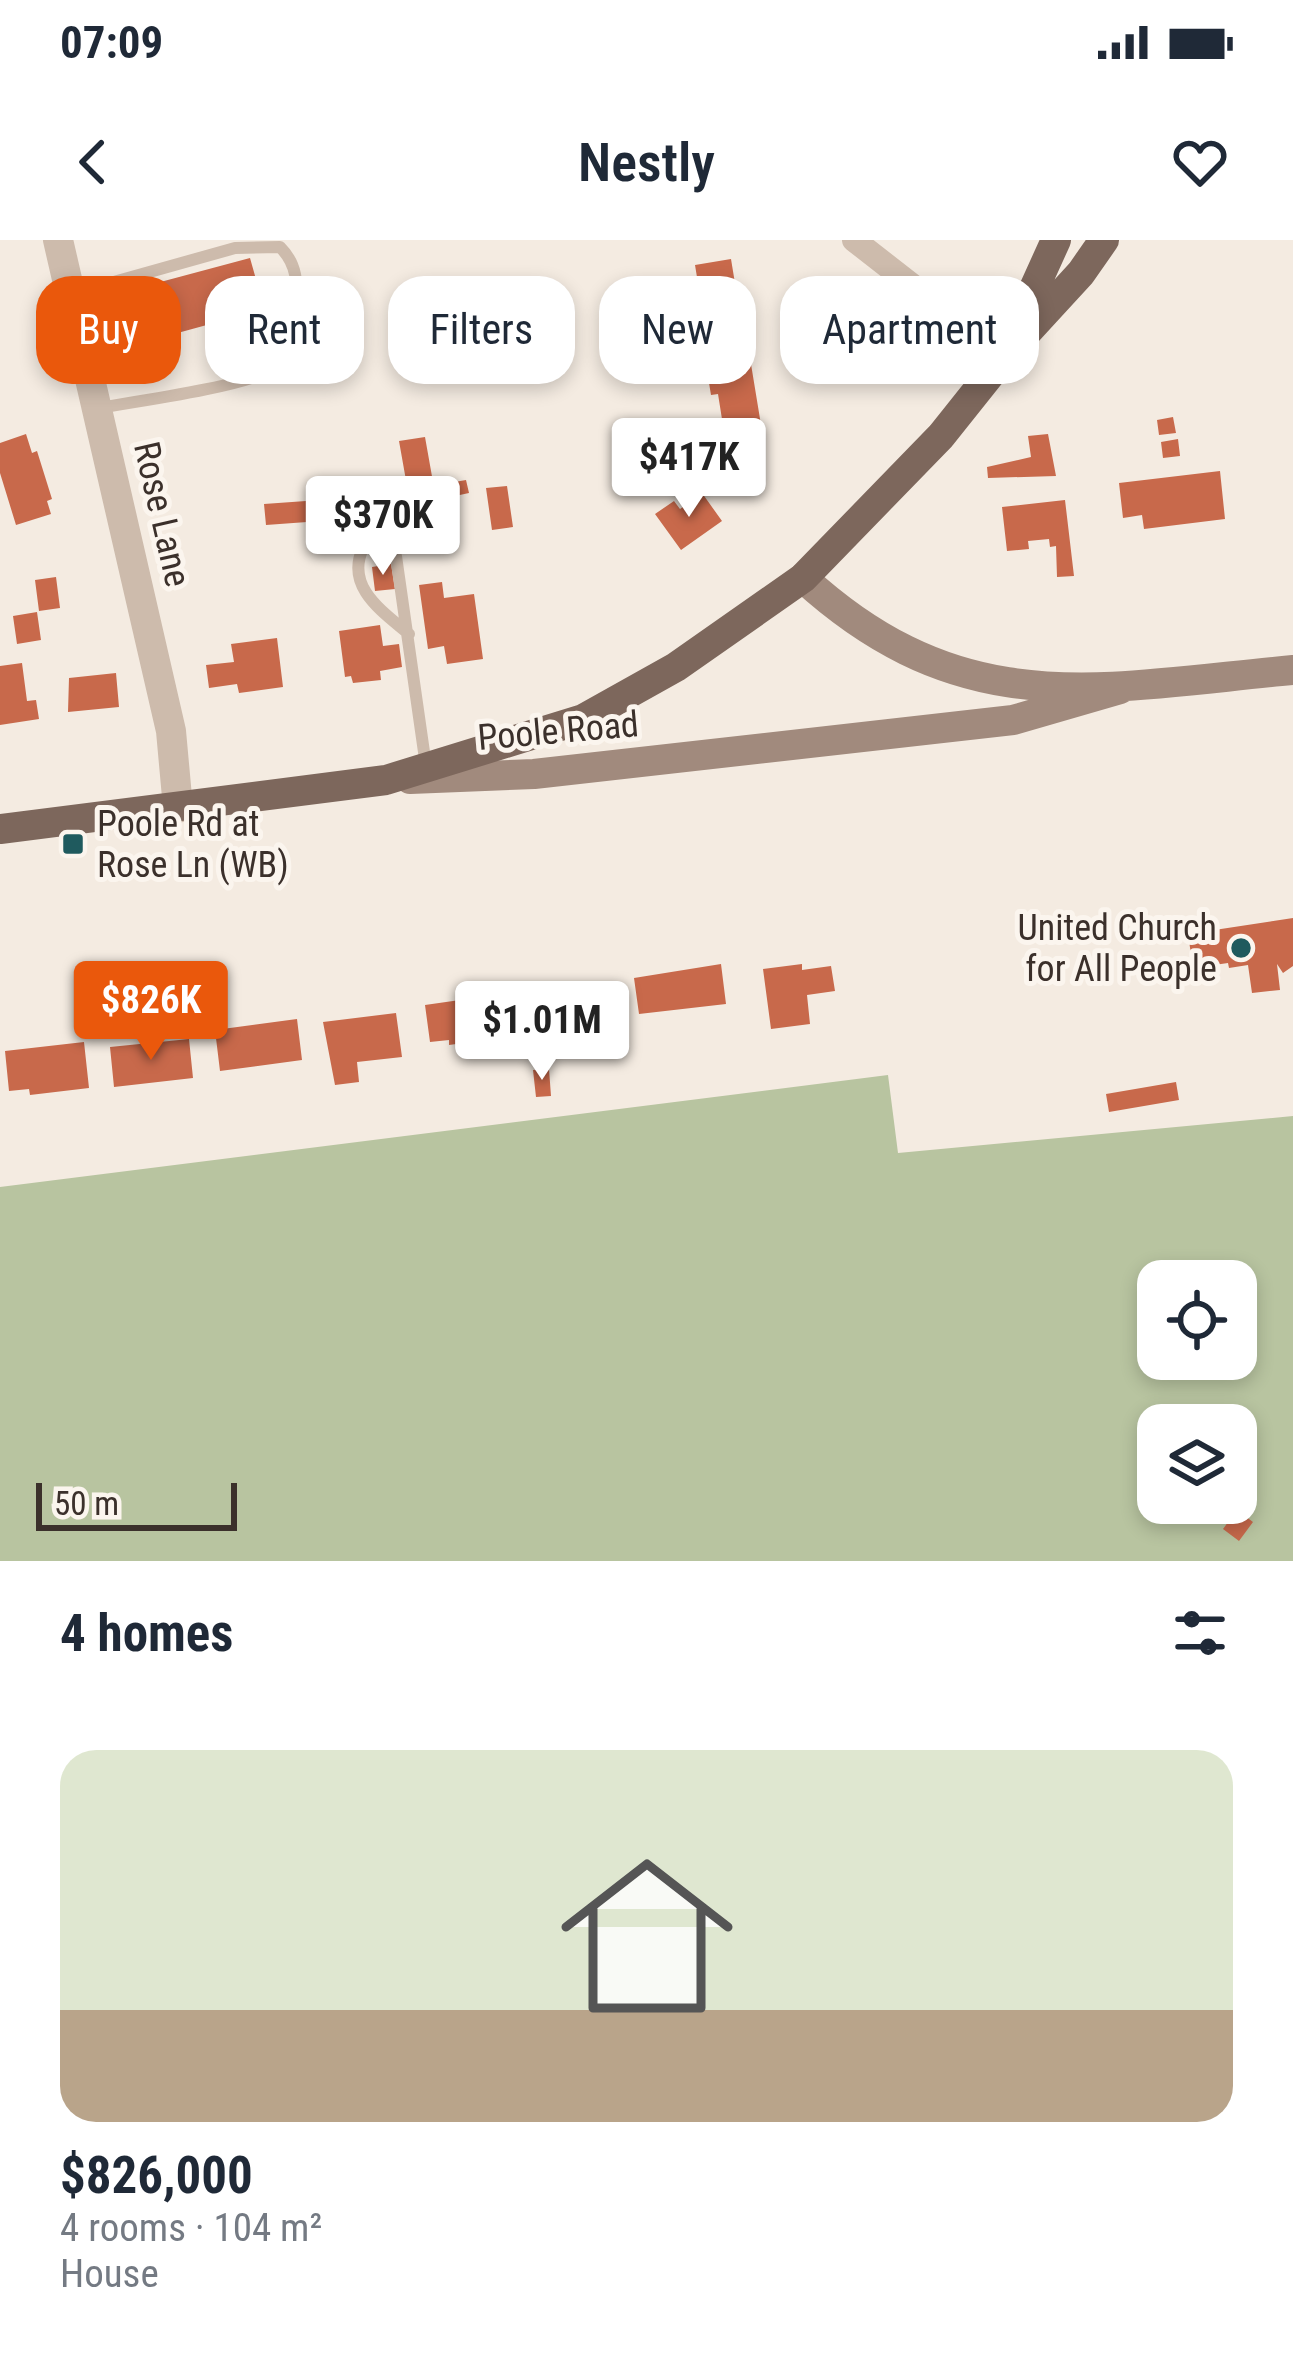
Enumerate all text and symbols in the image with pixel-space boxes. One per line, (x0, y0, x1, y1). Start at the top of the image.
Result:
text: 07:09 (60, 16, 163, 69)
icon: back (60, 129, 126, 195)
icon: heart (1167, 129, 1233, 195)
text: Nestly (578, 131, 715, 194)
chip: Buy (36, 276, 181, 384)
chip: Rent (205, 276, 364, 384)
chip: Filters (388, 276, 575, 384)
chip: New (599, 276, 756, 384)
chip: Apartment (780, 276, 1039, 384)
pin: $417K (605, 418, 773, 520)
text: $417K (639, 434, 739, 480)
street label: Rose Lane (125, 438, 199, 591)
pin: $370K (299, 476, 467, 578)
text: $370K (333, 492, 433, 538)
street label: Poole Road (476, 703, 640, 759)
place label: Poole Rd at Rose Ln (WB) (97, 803, 289, 886)
marker: Poole Rd at Rose Ln (WB) (60, 831, 86, 857)
place label: United Church for All People (1018, 907, 1217, 990)
marker: United Church for All People (1228, 935, 1254, 961)
pin: $826K (67, 961, 235, 1063)
text: $826K (101, 977, 201, 1023)
pin: $1.01M (444, 981, 640, 1083)
text: $1.01M (482, 997, 602, 1043)
map controls (1137, 1260, 1257, 1524)
button: locate (1137, 1260, 1257, 1380)
button: layers (1137, 1404, 1257, 1524)
scale bar (36, 1477, 237, 1530)
text: 50 m (54, 1484, 119, 1523)
icon: filters (1167, 1600, 1233, 1666)
text: 4 homes (60, 1604, 233, 1663)
icon: home (539, 1828, 755, 2044)
text: $826,000 (60, 2146, 253, 2205)
text: 4 rooms · 104 m² (60, 2205, 322, 2251)
text: House (60, 2251, 159, 2297)

